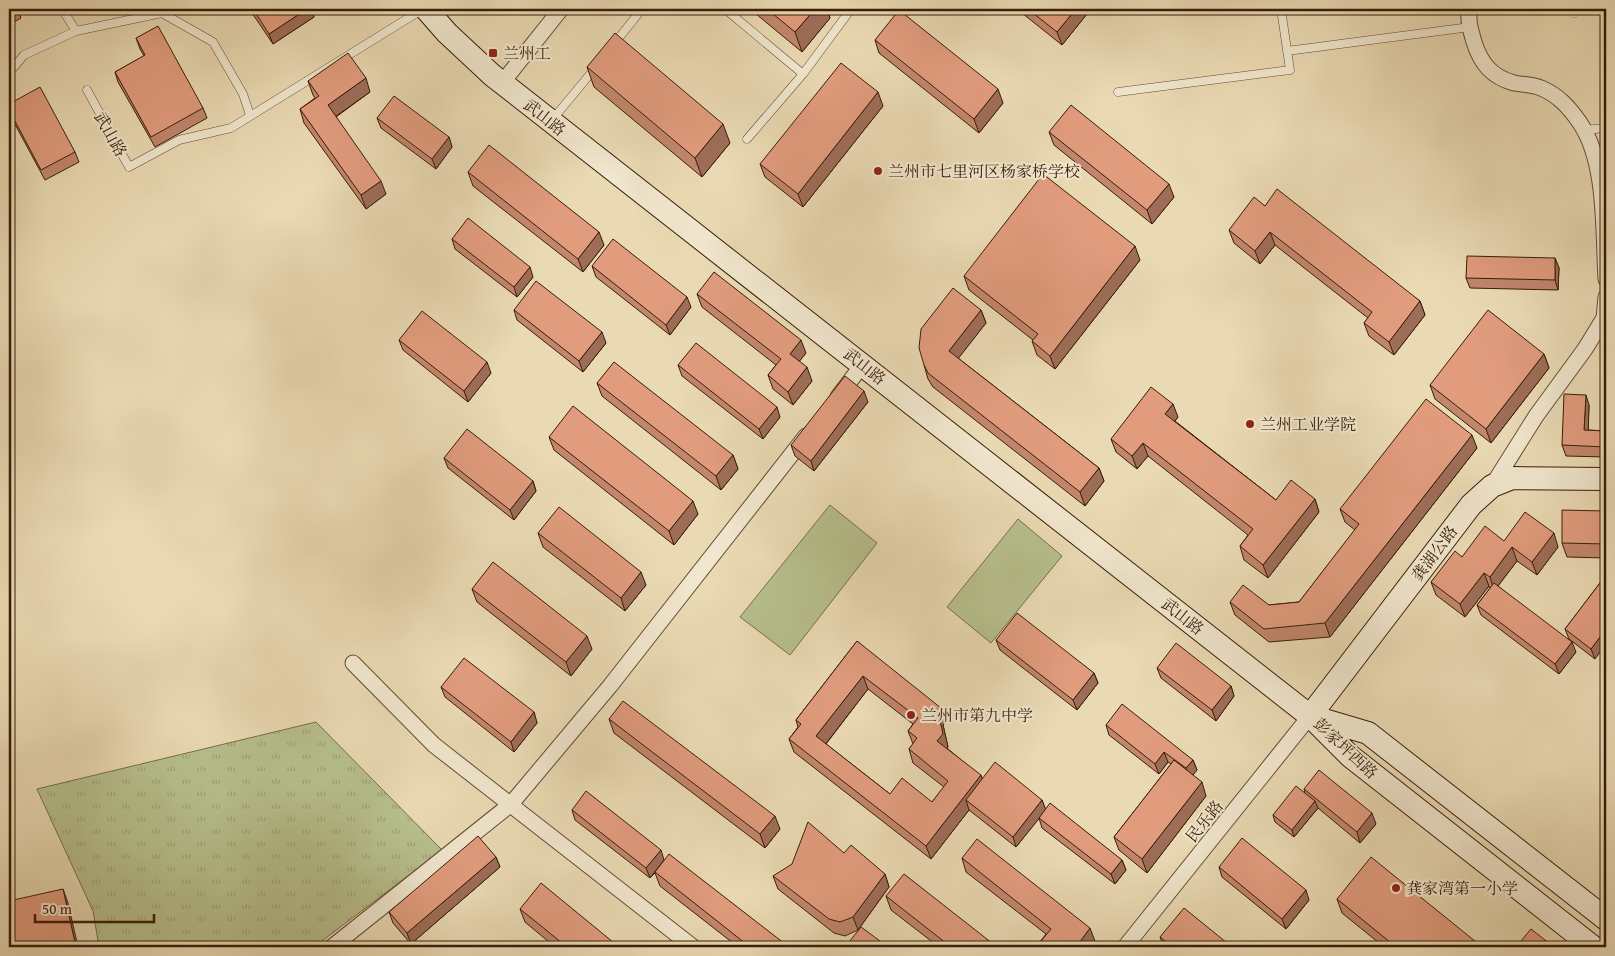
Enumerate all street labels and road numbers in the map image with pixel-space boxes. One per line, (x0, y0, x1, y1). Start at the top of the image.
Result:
street label: 武山路 (519, 93, 571, 141)
street label: 武山路 (89, 107, 133, 161)
street label: 武山路 (839, 342, 891, 390)
street label: 龚湖公路 (1405, 520, 1463, 586)
street label: 武山路 (1157, 592, 1209, 640)
street label: 彭家坪西路 (1309, 712, 1383, 784)
street label: 民乐路 (1180, 795, 1228, 847)

